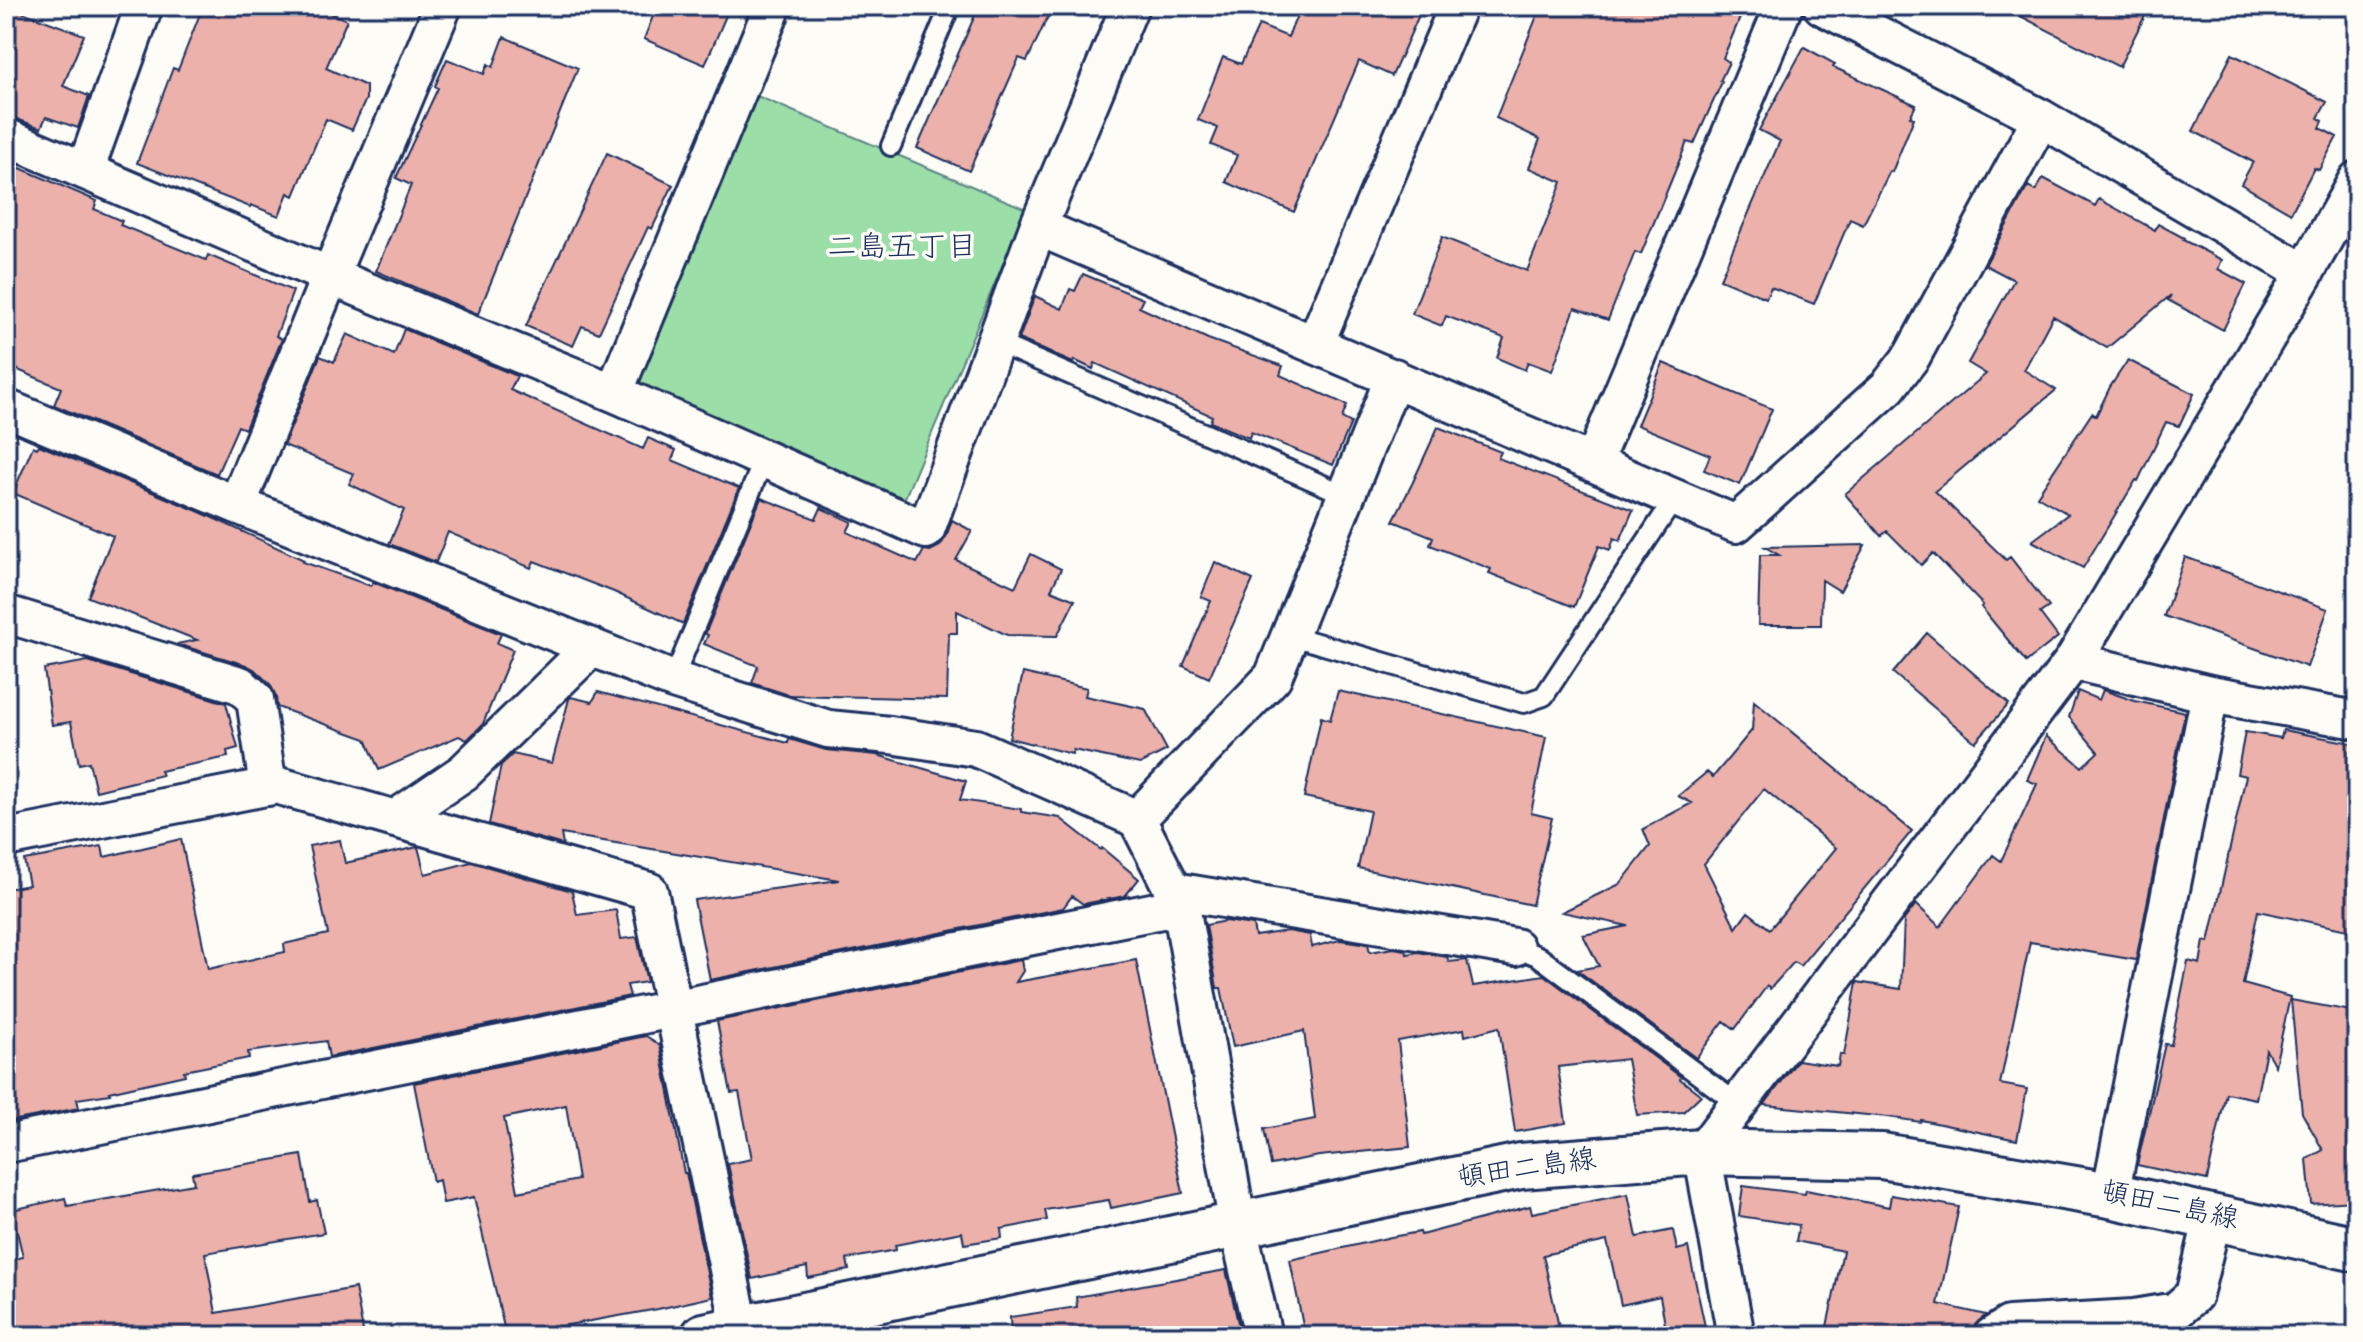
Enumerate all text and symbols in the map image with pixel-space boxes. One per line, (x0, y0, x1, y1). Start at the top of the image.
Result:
district label: 二島五丁目 (827, 231, 977, 268)
street label: 頓田二島線 (1455, 1144, 1599, 1197)
street label: 頓田二島線 (2097, 1176, 2241, 1239)

